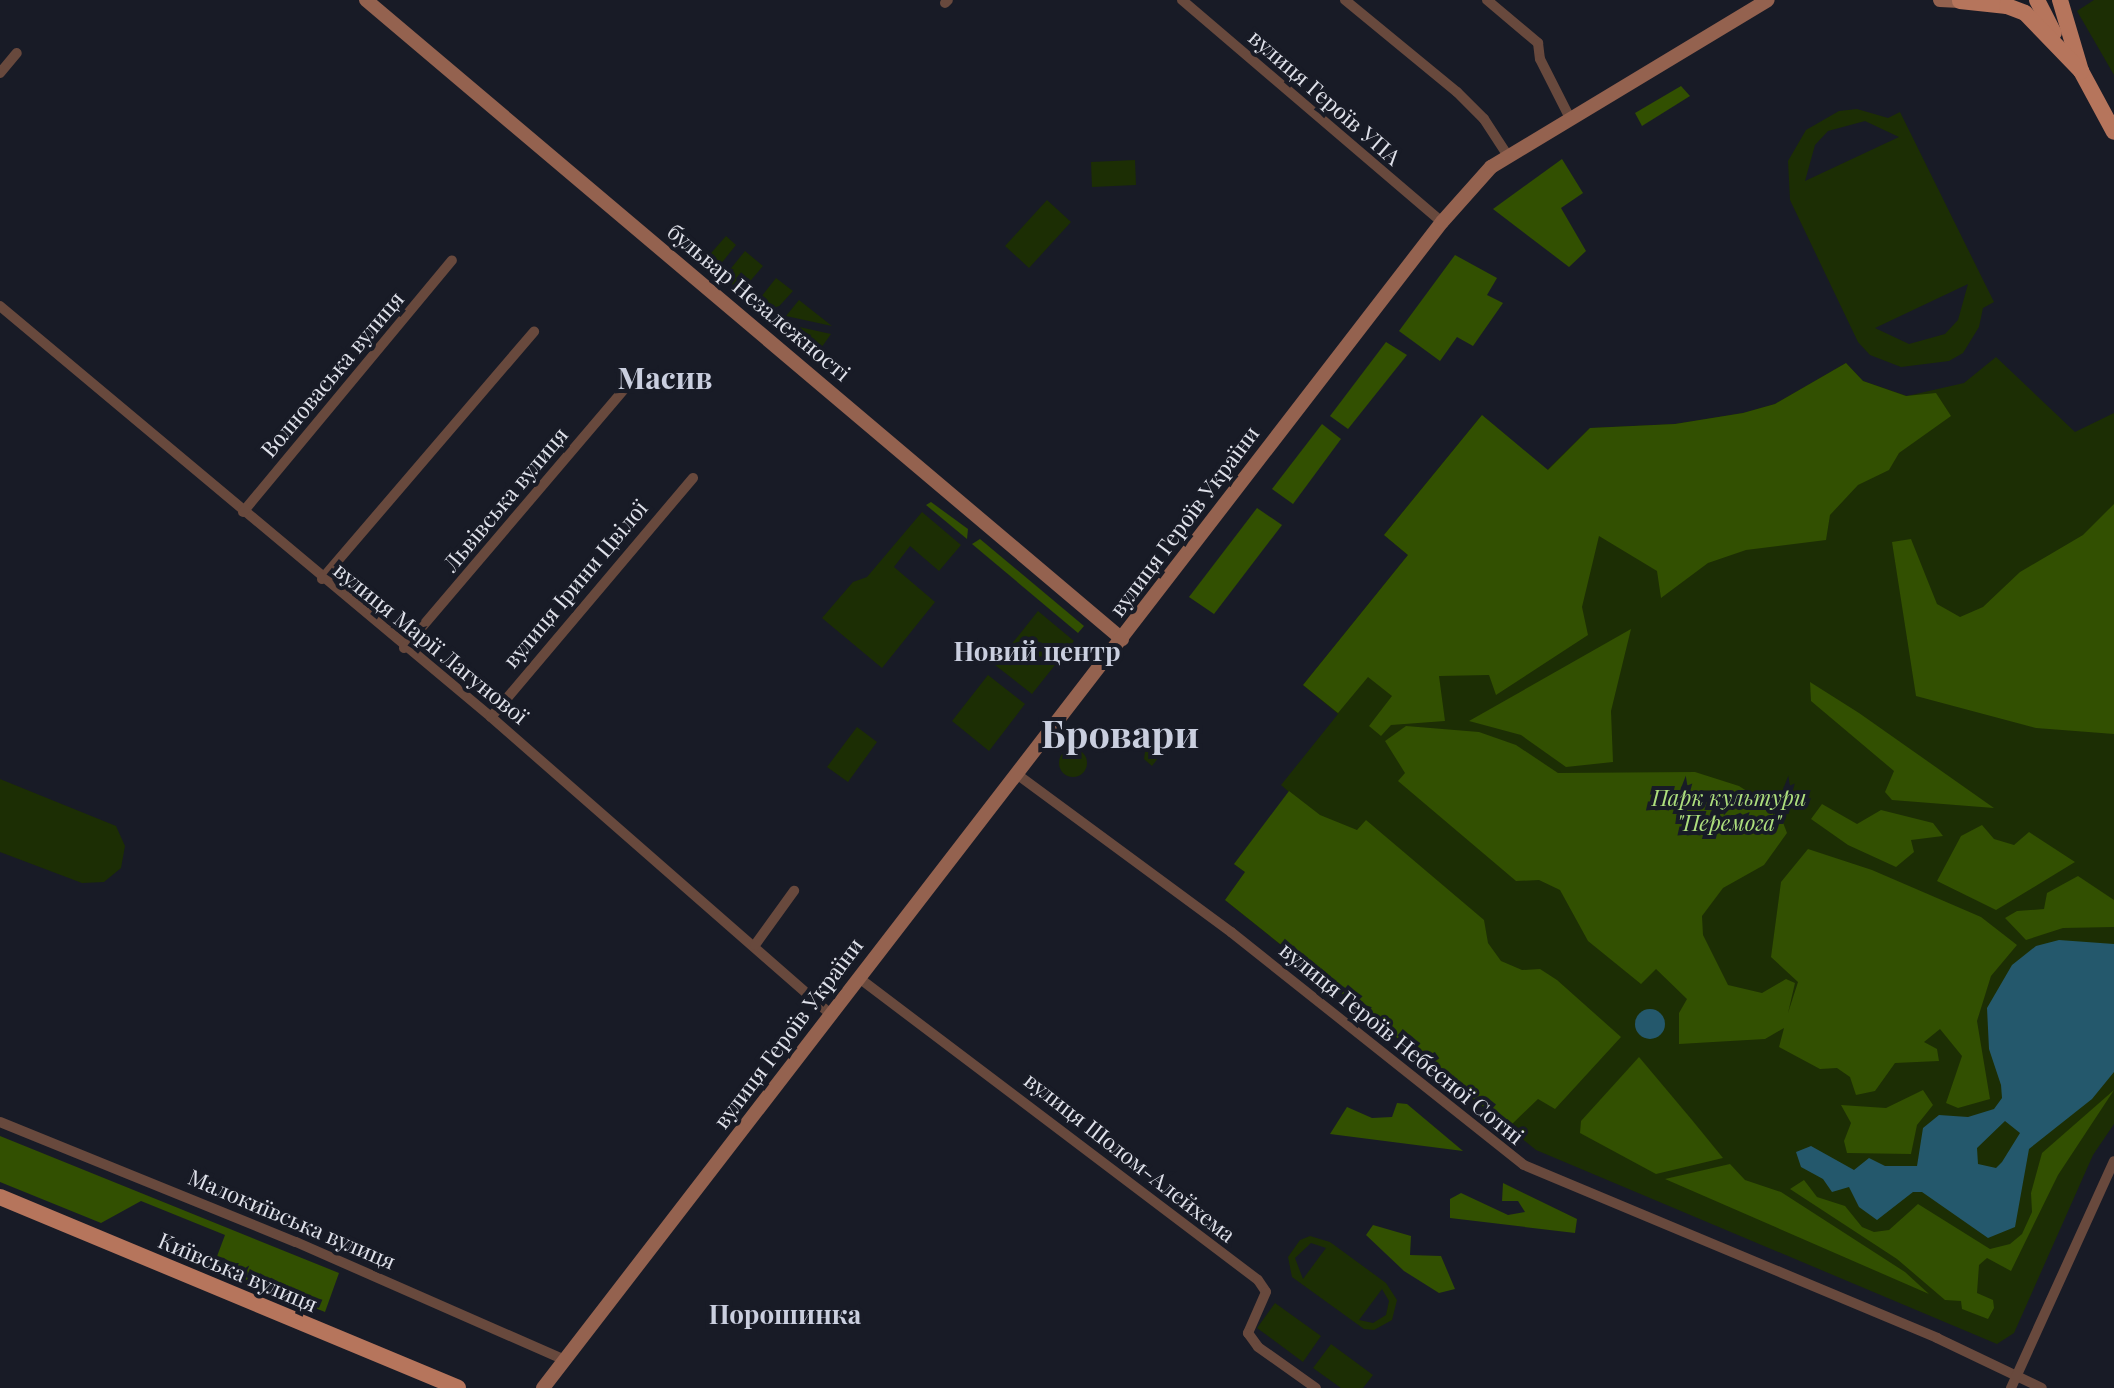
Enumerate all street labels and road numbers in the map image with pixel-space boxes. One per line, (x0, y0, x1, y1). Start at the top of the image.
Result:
street label: вулиця Героїв УПА (1244, 24, 1406, 170)
street label: бульвар Незалежності (662, 218, 856, 386)
street label: Волноваська вулиця (255, 286, 409, 462)
street label: Львівська вулиця (437, 421, 573, 577)
street label: вулиця Героїв України (1104, 421, 1264, 621)
street label: вулиця Ірини Цвілої (497, 495, 653, 673)
street label: вулиця Марії Лагунової (329, 557, 533, 729)
street label: вулиця Героїв України (708, 933, 868, 1133)
street label: вулиця Героїв Небесної Сотні (1275, 936, 1529, 1150)
street label: вулиця Шолом-Алейхема (1019, 1066, 1241, 1248)
street label: Малокиївська вулиця (184, 1163, 400, 1275)
street label: Київська вулиця (154, 1227, 322, 1317)

